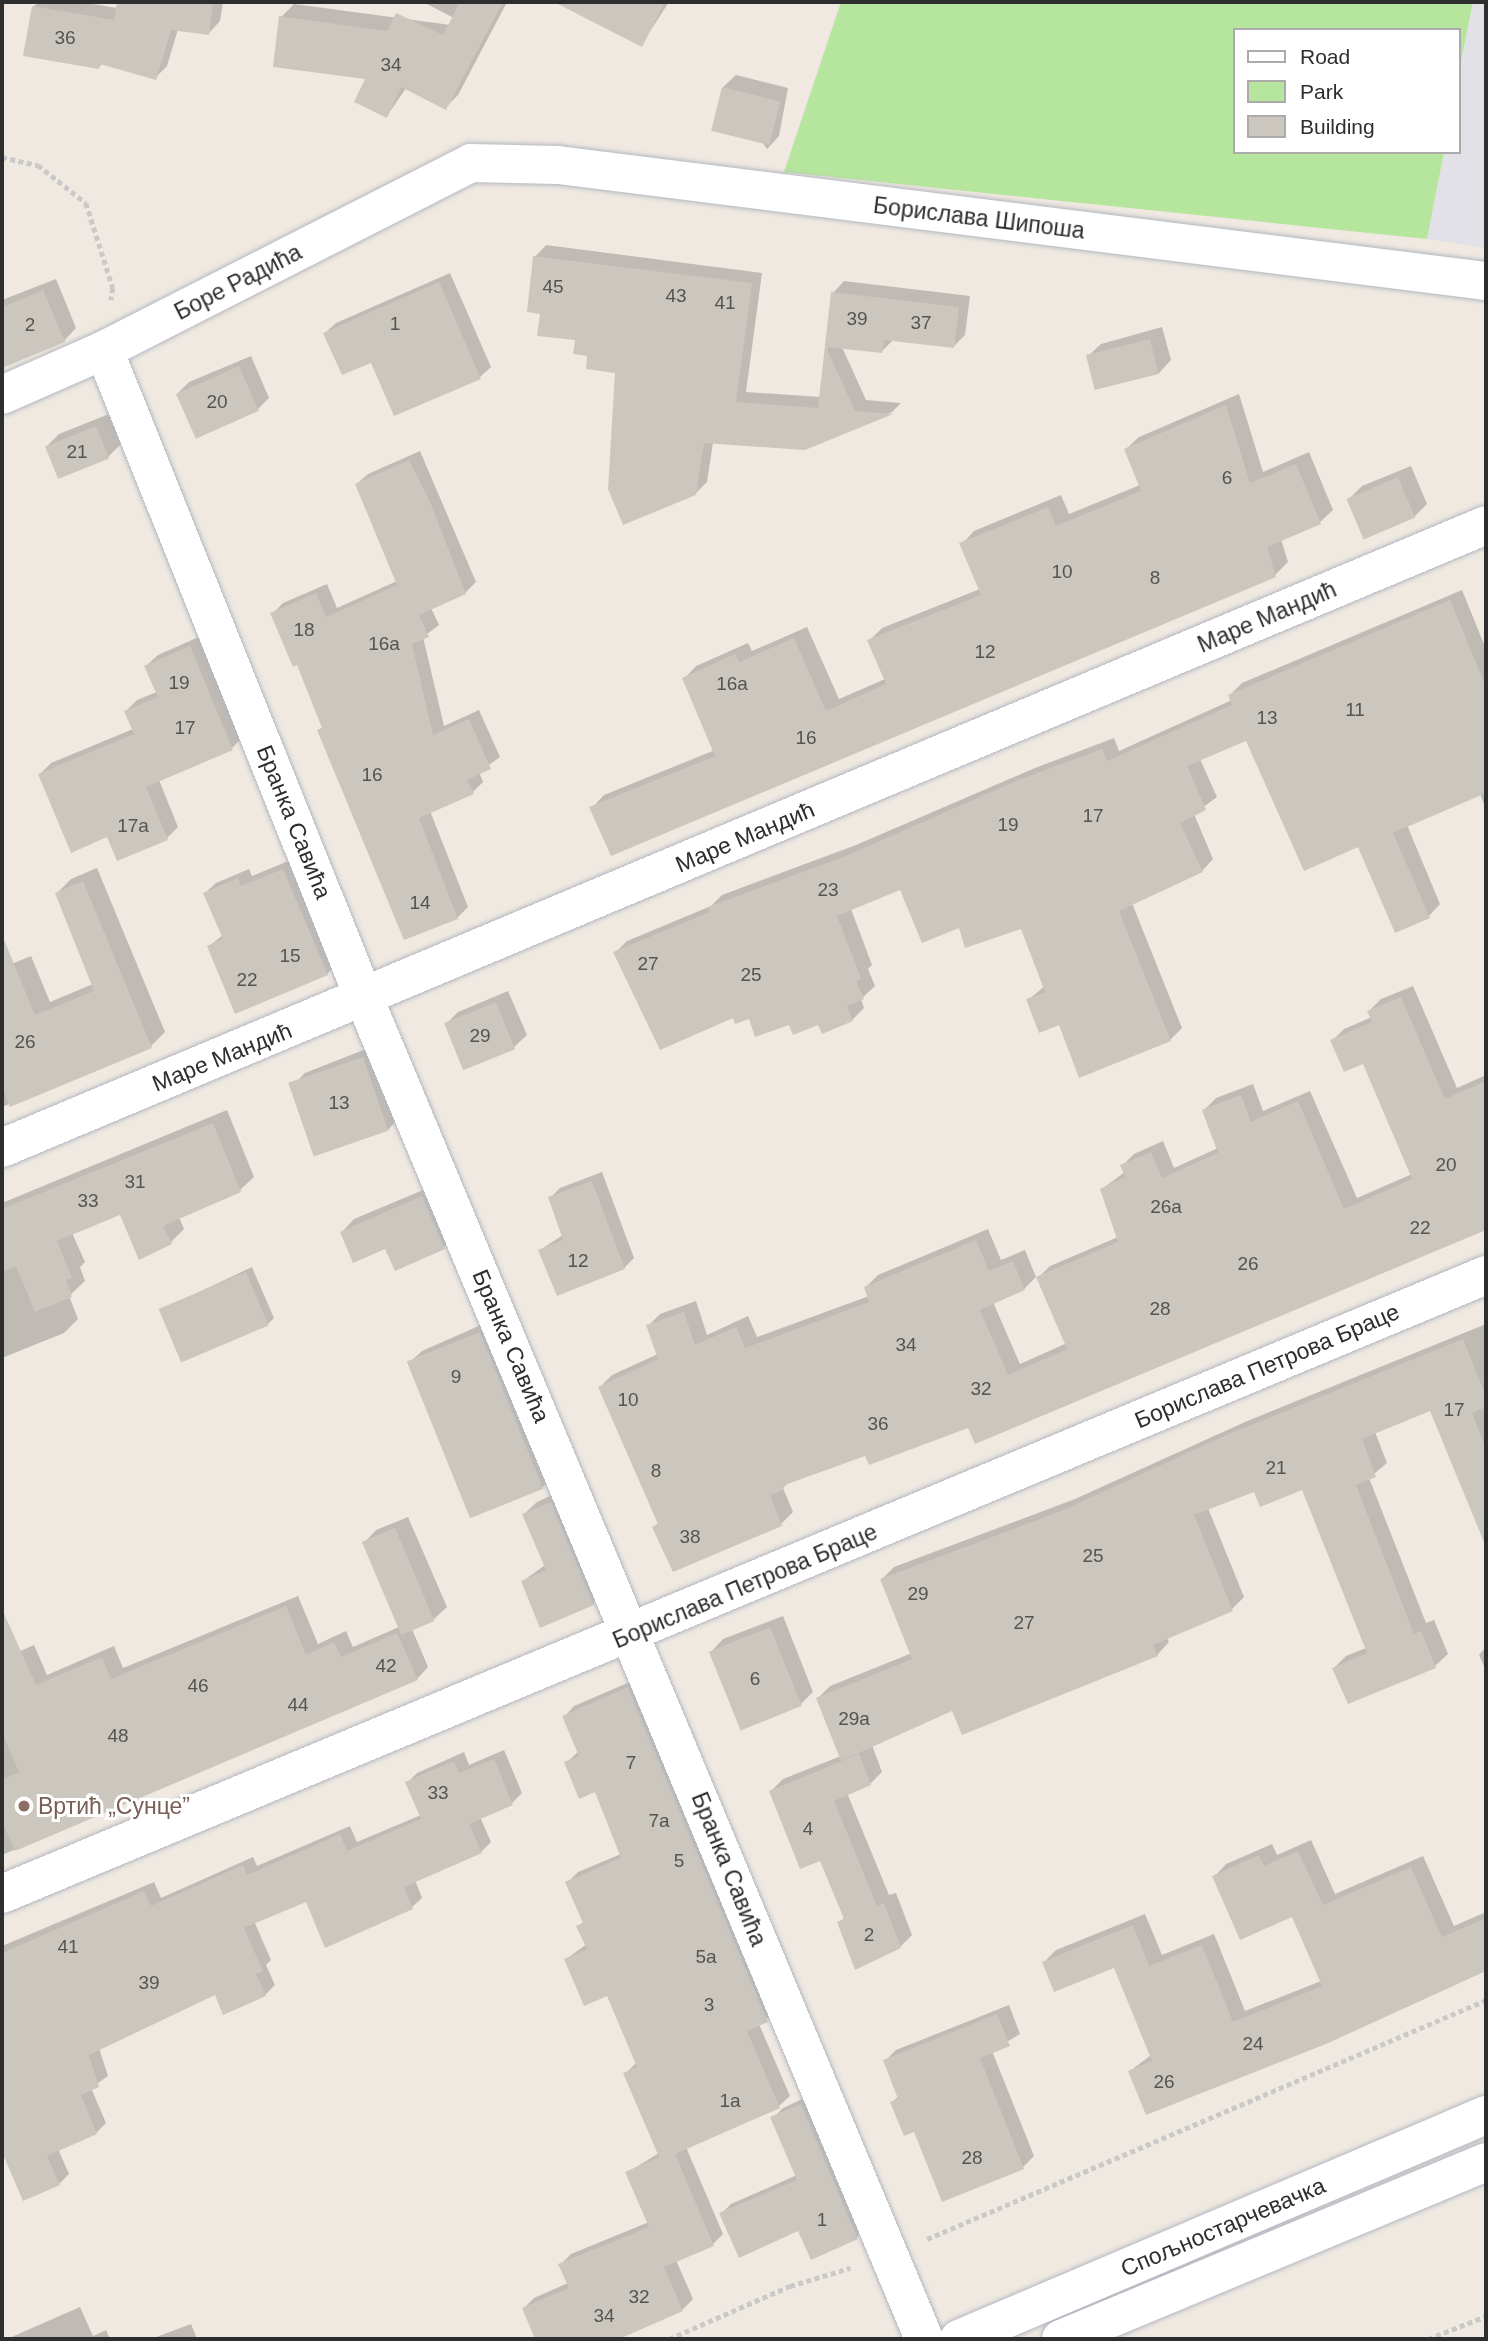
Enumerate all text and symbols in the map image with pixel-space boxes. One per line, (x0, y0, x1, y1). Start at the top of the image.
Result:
house number: 36 (54, 27, 76, 49)
legend (1232, 28, 1460, 154)
text: Road (1300, 45, 1350, 68)
house number: 34 (380, 54, 402, 76)
text: Park (1300, 80, 1343, 103)
text: Building (1300, 115, 1375, 138)
street label: Борислава Шипоша (872, 191, 1086, 245)
street label: Боре Радића (170, 238, 306, 326)
house number: 45 (542, 276, 564, 298)
house number: 43 (665, 285, 687, 307)
house number: 41 (714, 292, 736, 314)
house number: 39 (846, 308, 868, 330)
house number: 37 (910, 312, 932, 334)
house number: 1 (390, 313, 400, 335)
house number: 2 (25, 314, 35, 336)
house number: 20 (206, 391, 228, 413)
house number: 21 (66, 441, 88, 463)
house number: 6 (1222, 467, 1232, 489)
house number: 10 (1051, 561, 1073, 583)
house number: 8 (1150, 567, 1160, 589)
street label: Маре Мандић (1193, 575, 1341, 659)
house number: 18 (293, 619, 315, 641)
house number: 16a (368, 633, 400, 655)
house number: 12 (974, 641, 996, 663)
house number: 19 (168, 672, 190, 694)
house number: 16a (716, 673, 748, 695)
house number: 11 (1345, 699, 1365, 721)
house number: 13 (1256, 707, 1278, 729)
house number: 17 (174, 717, 196, 739)
house number: 16 (795, 727, 817, 749)
street label: Бранка Савића (251, 741, 337, 903)
house number: 16 (361, 764, 383, 786)
street label: Маре Мандић (671, 795, 819, 879)
house number: 17 (1082, 805, 1104, 827)
house number: 19 (997, 814, 1019, 836)
house number: 17a (117, 815, 149, 837)
house number: 23 (817, 879, 839, 901)
house number: 14 (409, 892, 431, 914)
house number: 15 (279, 945, 301, 967)
house number: 27 (637, 953, 659, 975)
house number: 25 (740, 964, 762, 986)
house number: 22 (236, 969, 258, 991)
street label: Маре Мандић (148, 1016, 296, 1098)
house number: 29 (469, 1025, 491, 1047)
house number: 26 (14, 1031, 36, 1053)
house number: 13 (328, 1092, 350, 1114)
house number: 20 (1435, 1154, 1457, 1176)
house number: 31 (124, 1171, 146, 1193)
house number: 33 (77, 1190, 99, 1212)
house number: 26a (1150, 1196, 1182, 1218)
house number: 22 (1409, 1217, 1431, 1239)
house number: 12 (567, 1250, 589, 1272)
house number: 26 (1237, 1253, 1259, 1275)
street label: Бранка Савића (466, 1265, 556, 1427)
street label: Борислава Петрова Браце (1131, 1298, 1403, 1434)
house number: 28 (1149, 1298, 1171, 1320)
house number: 34 (895, 1334, 917, 1356)
house number: 9 (451, 1366, 461, 1388)
house number: 32 (970, 1378, 992, 1400)
house number: 10 (617, 1389, 639, 1411)
house number: 17 (1443, 1399, 1465, 1421)
house number: 36 (867, 1413, 889, 1435)
house number: 21 (1265, 1457, 1287, 1479)
house number: 8 (651, 1460, 661, 1482)
street label: Борислава Петрова Браце (609, 1518, 881, 1654)
house number: 38 (679, 1526, 701, 1548)
house number: 25 (1082, 1545, 1104, 1567)
house number: 29 (907, 1583, 929, 1605)
house number: 27 (1013, 1612, 1035, 1634)
house number: 42 (375, 1655, 397, 1677)
house number: 6 (750, 1668, 760, 1690)
house number: 46 (187, 1675, 209, 1697)
house number: 44 (287, 1694, 309, 1716)
house number: 29a (838, 1708, 870, 1730)
house number: 48 (107, 1725, 129, 1747)
house number: 7 (626, 1752, 636, 1774)
house number: 33 (427, 1782, 449, 1804)
street label: Бранка Савића (686, 1788, 772, 1950)
place label: Вртић „Сунце” (38, 1792, 190, 1820)
marker: Вртић „Сунце” (16, 1798, 32, 1814)
house number: 7a (648, 1810, 670, 1832)
house number: 4 (803, 1818, 813, 1840)
house number: 5 (674, 1850, 684, 1872)
house number: 2 (864, 1924, 874, 1946)
house number: 41 (57, 1936, 79, 1958)
house number: 5a (695, 1946, 717, 1968)
house number: 39 (138, 1972, 160, 1994)
house number: 3 (704, 1994, 714, 2016)
house number: 24 (1242, 2033, 1264, 2055)
house number: 26 (1153, 2071, 1175, 2093)
house number: 1a (719, 2090, 741, 2112)
house number: 28 (961, 2147, 983, 2169)
street label: Спољностарчевачка (1117, 2171, 1329, 2283)
house number: 1 (817, 2209, 827, 2231)
house number: 32 (628, 2286, 650, 2308)
house number: 34 (593, 2305, 615, 2327)

